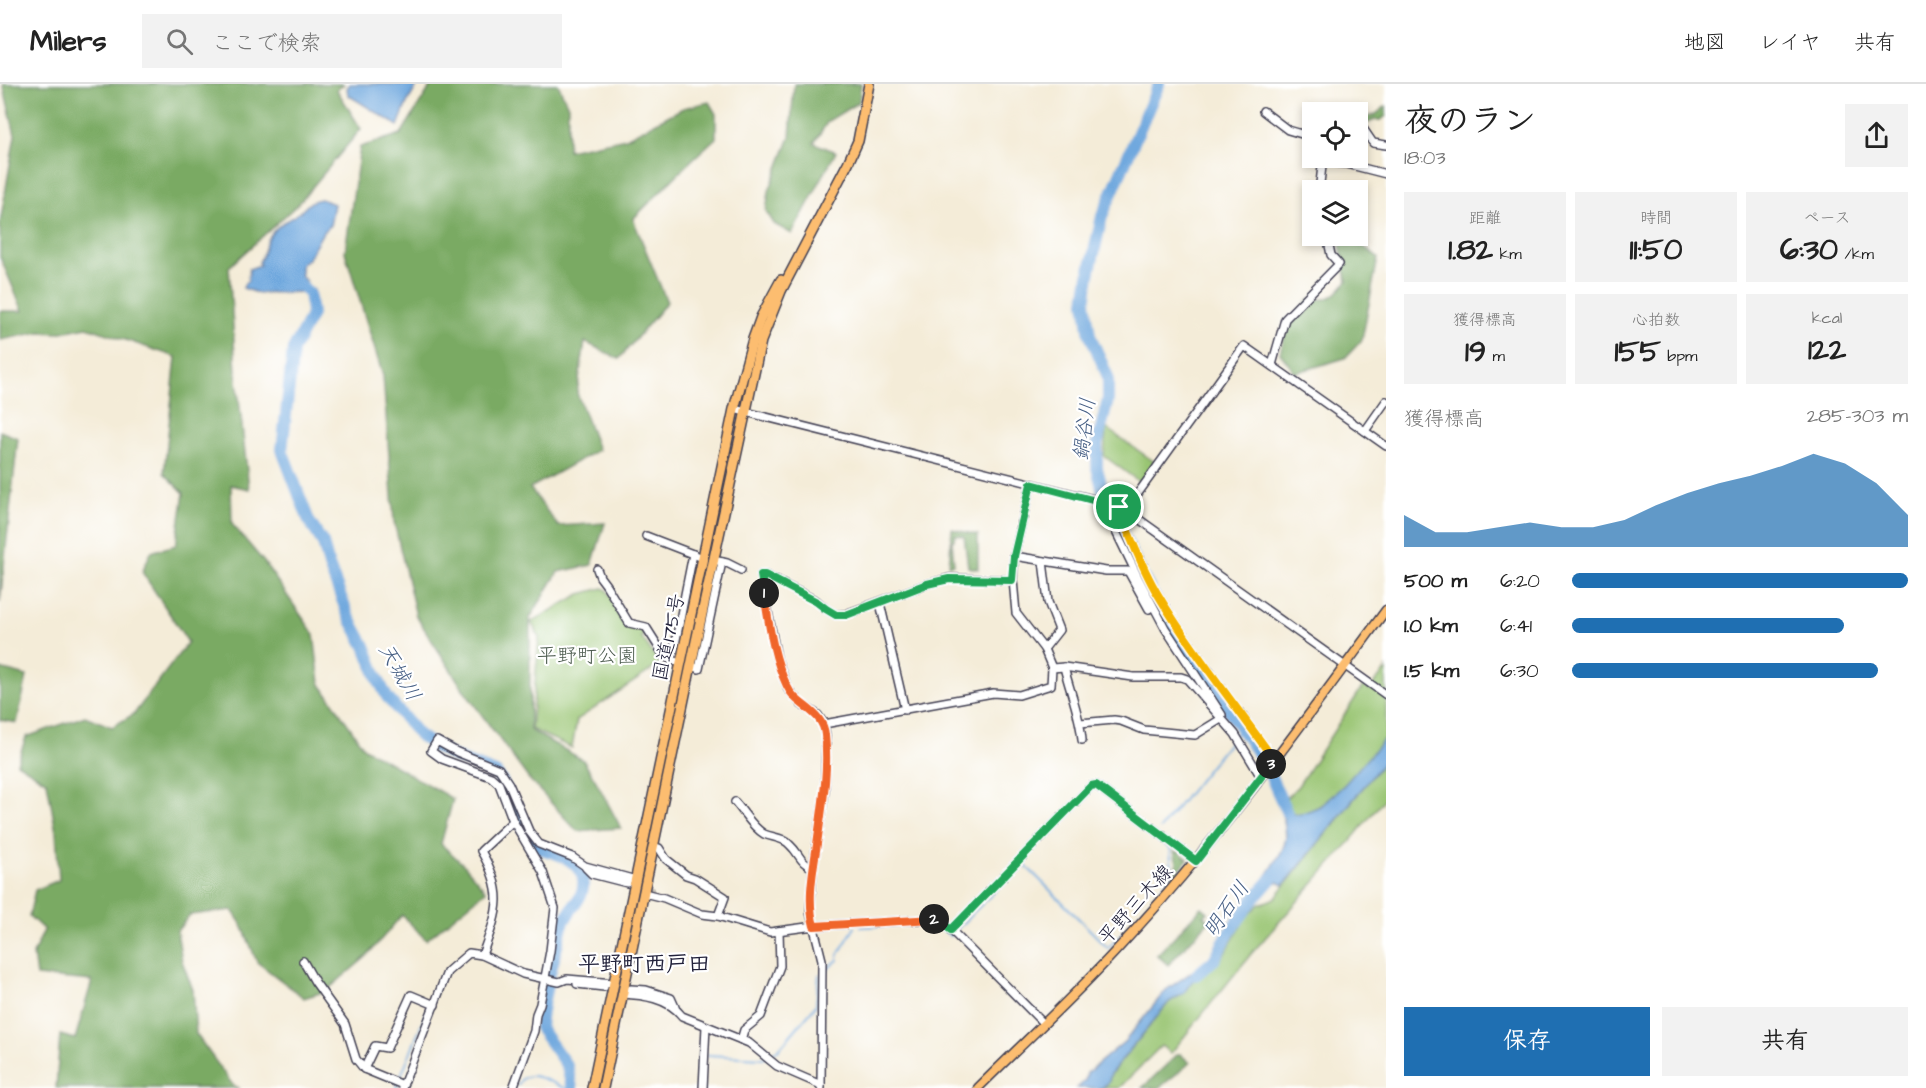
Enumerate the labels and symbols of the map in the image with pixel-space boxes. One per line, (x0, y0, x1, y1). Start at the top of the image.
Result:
water label: 鍋谷川 (1066, 396, 1103, 462)
pin (1093, 481, 1144, 532)
pin: 1 (749, 578, 779, 608)
street label: 国道175号 (646, 591, 692, 684)
water label: 天城川 (371, 638, 428, 707)
park label: 平野町公園 (537, 642, 637, 670)
pin: 3 (1256, 749, 1286, 779)
street label: 平野三木線 (1092, 858, 1180, 951)
water label: 明石川 (1196, 875, 1256, 943)
pin: 2 (919, 904, 949, 934)
district label: 平野町西戸田 (578, 949, 710, 980)

